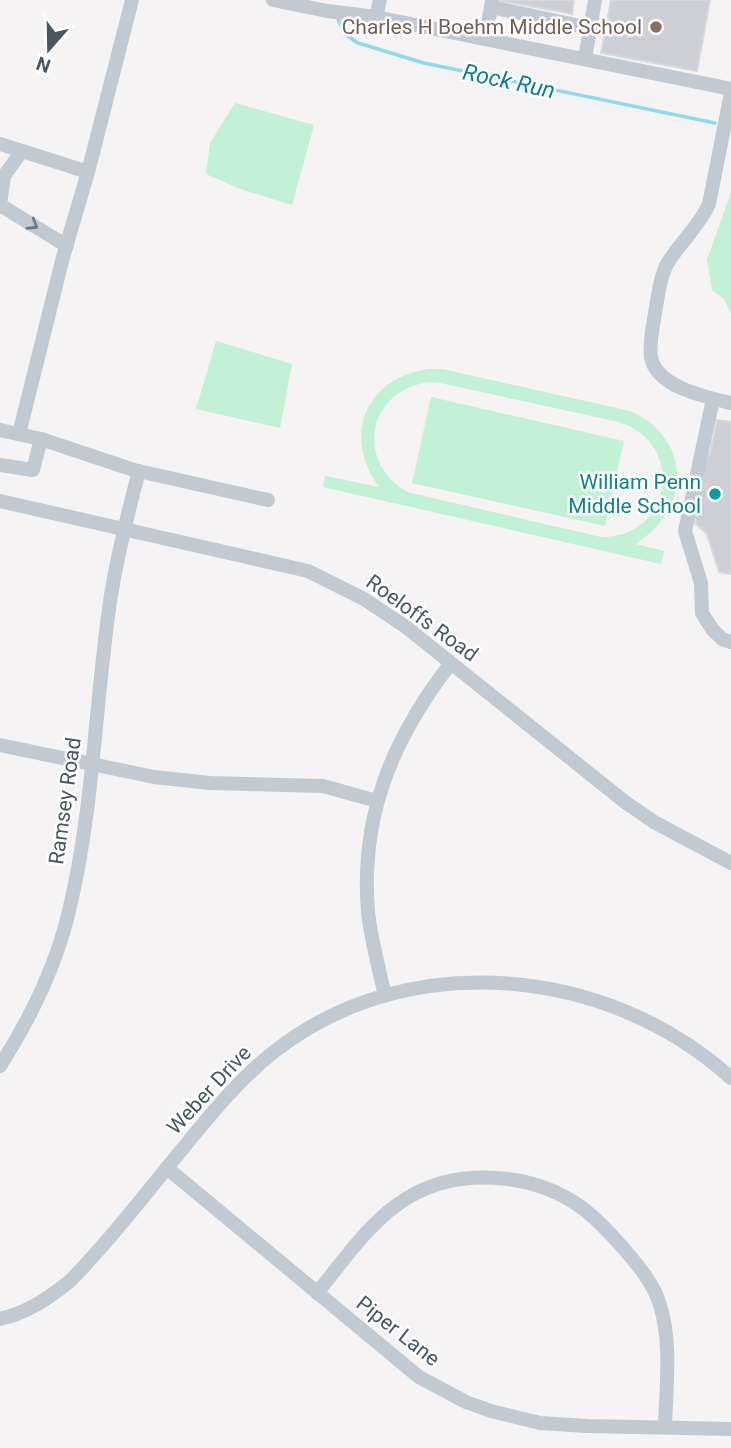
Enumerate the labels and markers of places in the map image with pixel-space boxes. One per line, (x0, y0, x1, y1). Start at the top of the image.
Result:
place label: Charles H Boehm Middle School (342, 15, 642, 39)
marker: Charles H Boehm Middle School (648, 19, 664, 35)
place label: William Penn Middle School (568, 470, 701, 518)
marker: William Penn Middle School (707, 486, 723, 502)

